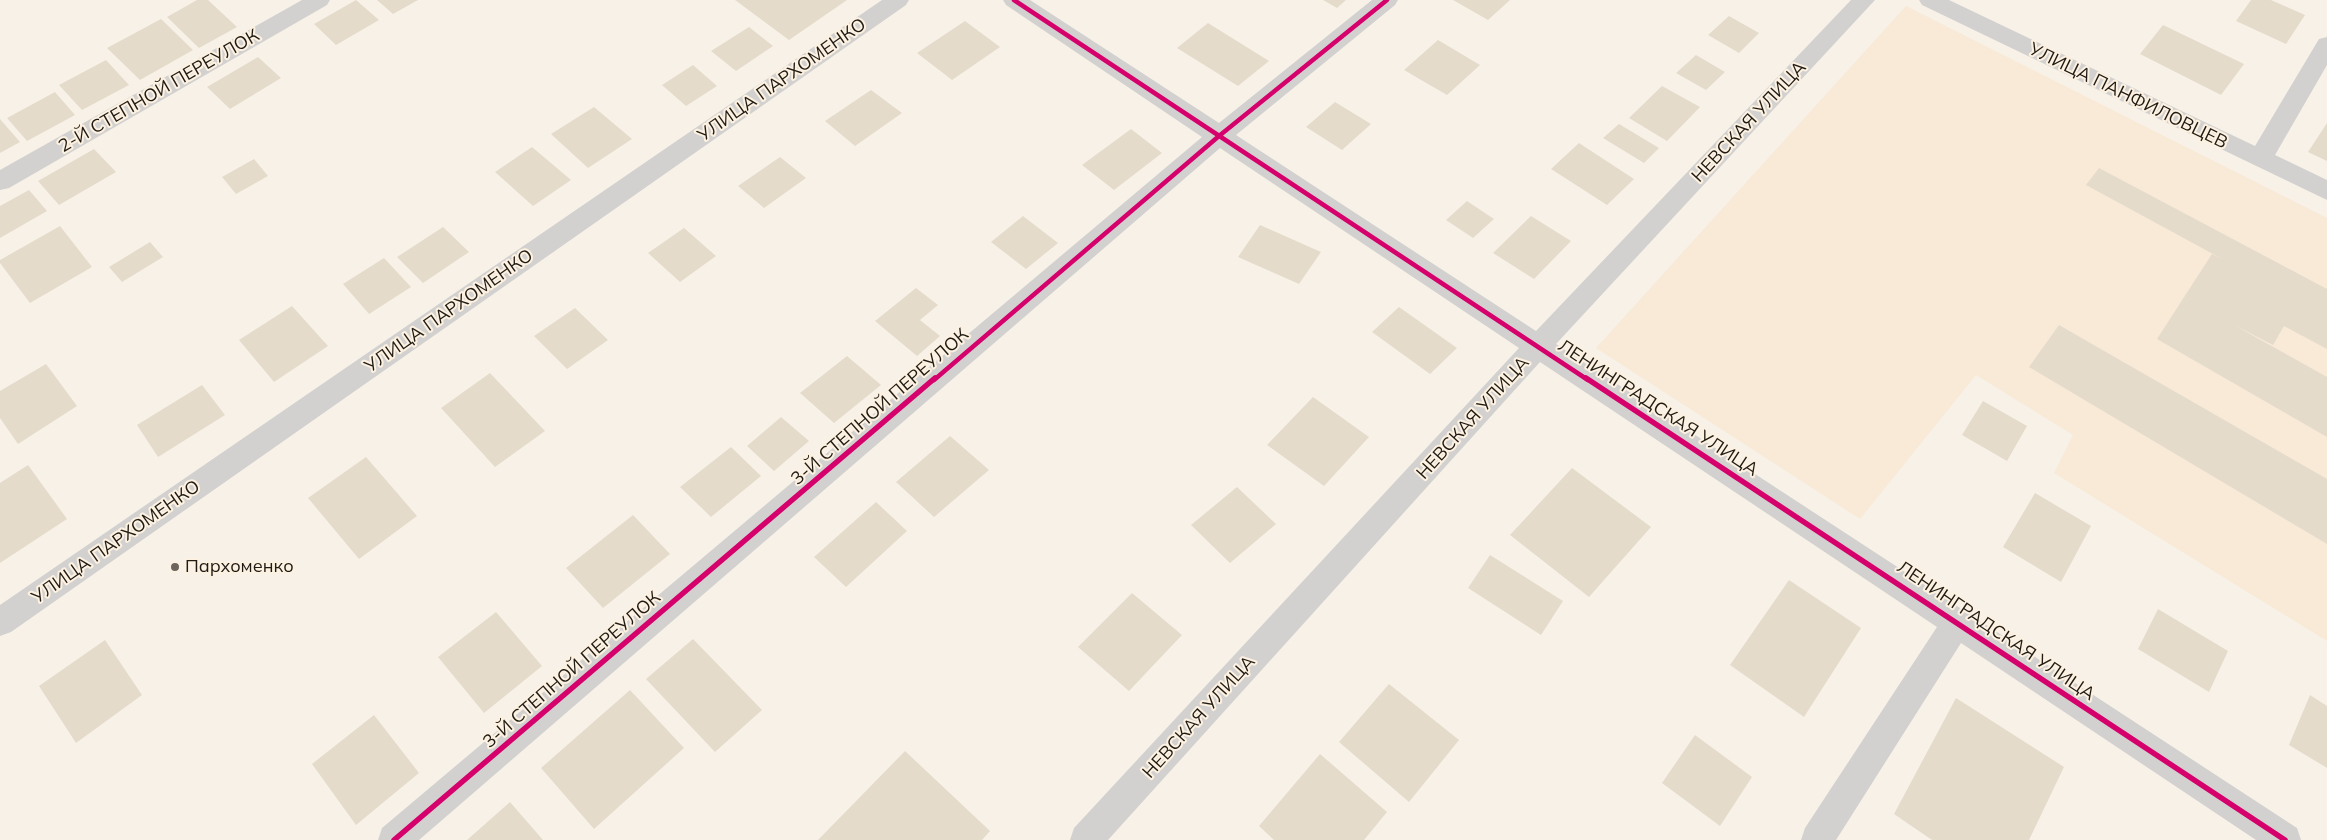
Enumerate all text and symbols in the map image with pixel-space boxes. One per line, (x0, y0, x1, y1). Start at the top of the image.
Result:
street label: УЛИЦА ПАРХОМЕНКО (694, 14, 870, 146)
street label: 2-Й СТЕПНОЙ ПЕРЕУЛОК (55, 25, 263, 157)
street label: УЛИЦА ПАНФИЛОВЦЕВ (2025, 38, 2231, 154)
street label: НЕВСКАЯ УЛИЦА (1687, 57, 1811, 187)
street label: УЛИЦА ПАРХОМЕНКО (361, 245, 537, 377)
street label: 3-Й СТЕПНОЙ ПЕРЕУЛОК (787, 324, 973, 490)
street label: ЛЕНИНГРАДСКАЯ УЛИЦА (1554, 335, 1762, 481)
street label: НЕВСКАЯ УЛИЦА (1412, 352, 1534, 484)
street label: УЛИЦА ПАРХОМЕНКО (28, 476, 204, 608)
place label: Пархоменко (185, 556, 294, 578)
street label: ЛЕНИНГРАДСКАЯ УЛИЦА (1893, 557, 2099, 705)
marker: Пархоменко (169, 561, 181, 573)
street label: 3-Й СТЕПНОЙ ПЕРЕУЛОК (479, 587, 665, 753)
street label: НЕВСКАЯ УЛИЦА (1138, 651, 1260, 783)

